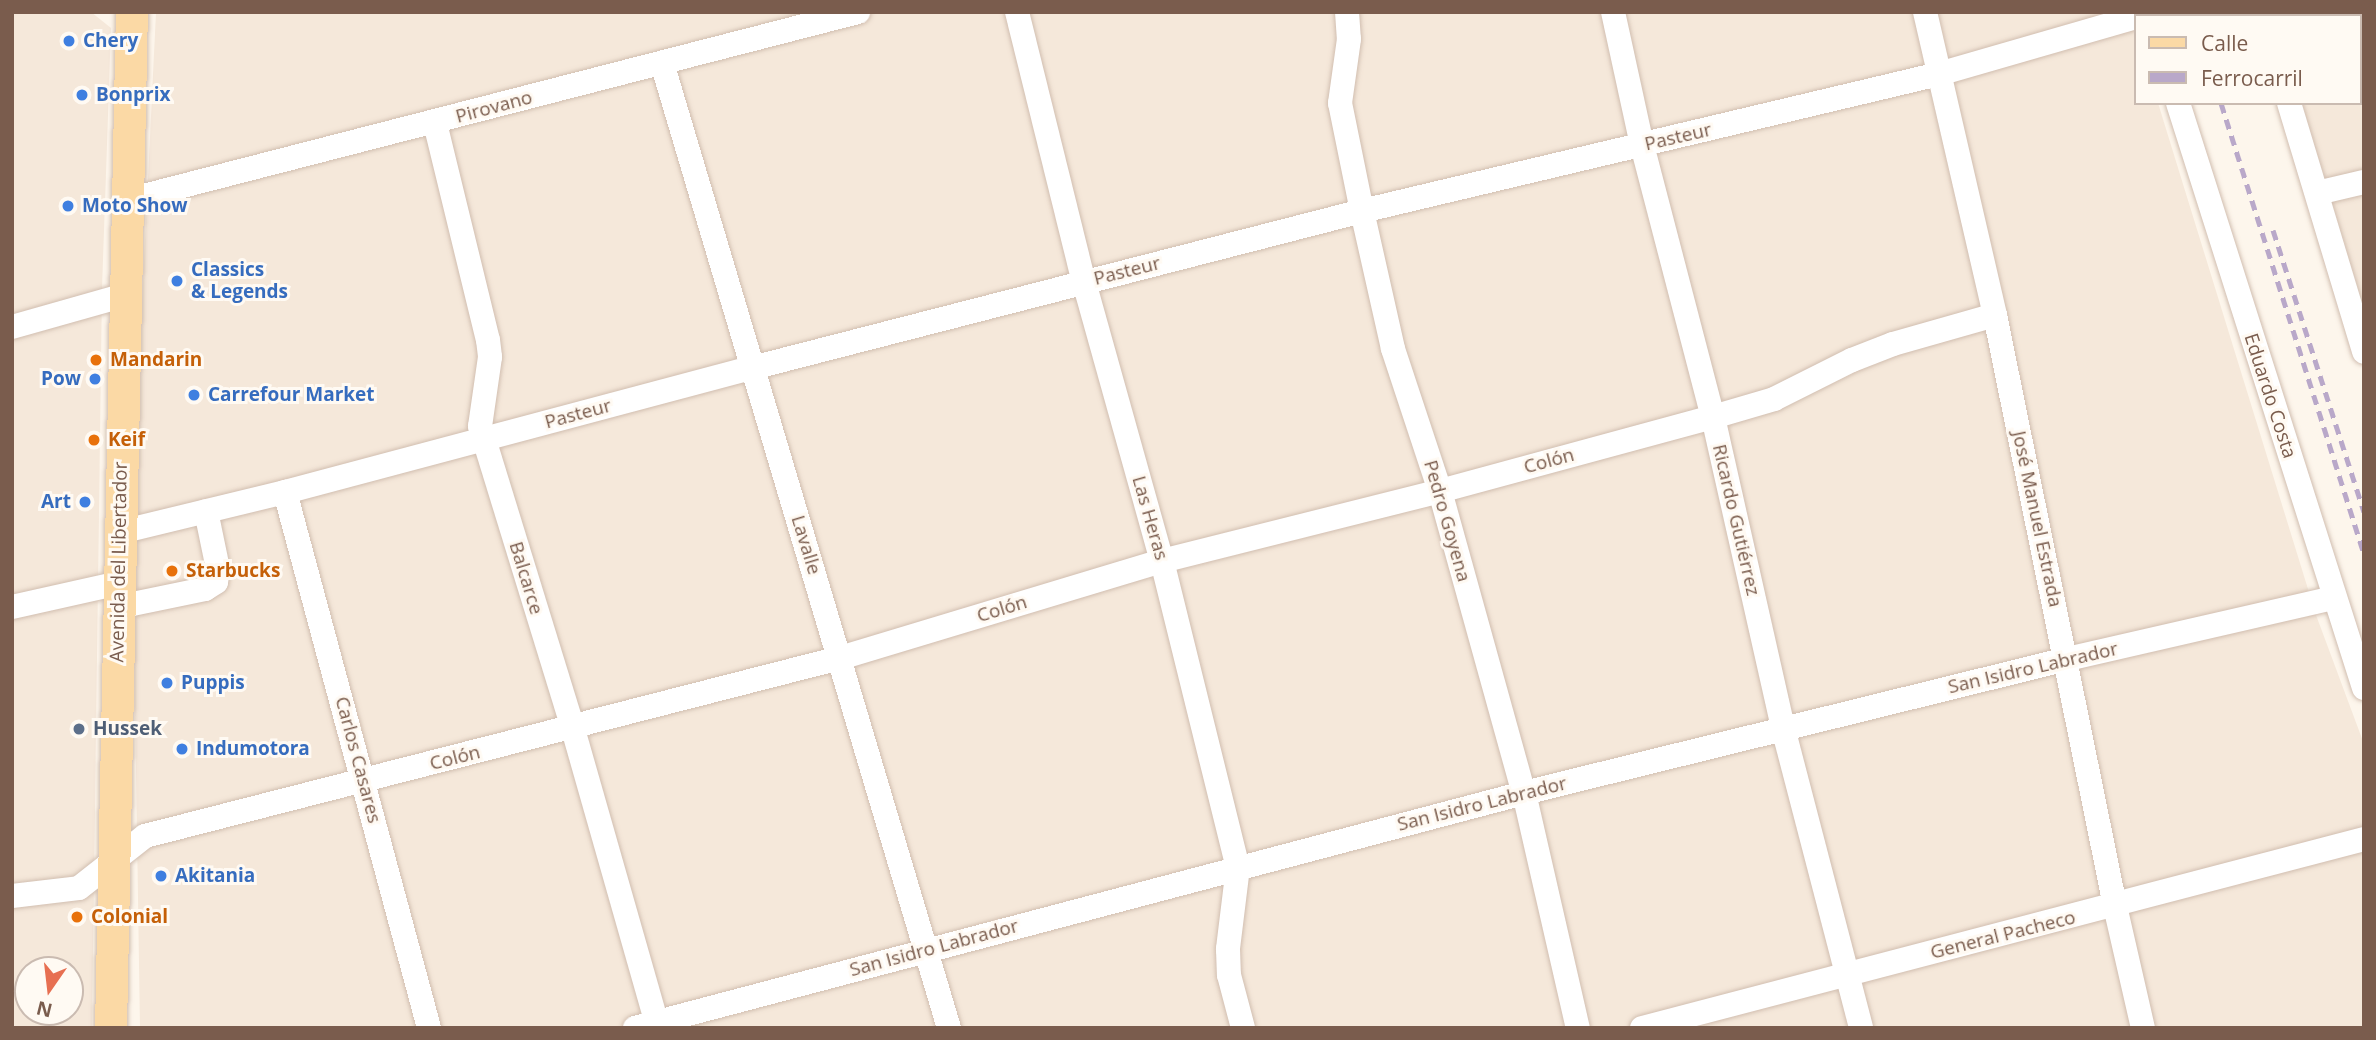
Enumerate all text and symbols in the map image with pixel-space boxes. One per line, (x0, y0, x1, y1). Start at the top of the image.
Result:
legend (2134, 14, 2362, 105)
text: Calle (2201, 29, 2248, 57)
place label: Chery (83, 30, 138, 52)
marker: Chery (61, 33, 77, 49)
text: Ferrocarril (2201, 64, 2303, 92)
place label: Bonprix (96, 84, 170, 106)
street label: Pirovano (453, 86, 535, 128)
marker: Bonprix (74, 87, 90, 103)
street label: Pasteur (1642, 118, 1714, 156)
place label: Moto Show (82, 195, 188, 217)
marker: Moto Show (60, 198, 76, 214)
street label: Pasteur (1091, 252, 1163, 290)
place label: Classics & Legends (191, 259, 288, 303)
marker: Classics & Legends (169, 273, 185, 289)
street label: Eduardo Costa (2239, 331, 2301, 461)
place label: Mandarin (110, 349, 202, 371)
marker: Mandarin (88, 352, 104, 368)
place label: Pow (41, 368, 81, 390)
marker: Pow (87, 371, 103, 387)
place label: Carrefour Market (208, 384, 375, 406)
marker: Carrefour Market (186, 387, 202, 403)
street label: Pasteur (542, 394, 614, 434)
place label: Keif (108, 429, 145, 451)
street label: José Manuel Estrada (2007, 429, 2067, 609)
marker: Keif (86, 432, 102, 448)
street label: Ricardo Gutiérrez (1707, 442, 1765, 598)
street label: Colón (1521, 443, 1577, 479)
street label: Pedro Goyena (1419, 458, 1475, 584)
street label: Avenida del Libertador (106, 461, 132, 663)
street label: Las Heras (1127, 473, 1173, 563)
place label: Art (41, 491, 71, 513)
marker: Art (77, 494, 93, 510)
street label: Lavalle (786, 513, 826, 577)
street label: Balcarce (504, 539, 548, 617)
place label: Starbucks (186, 560, 280, 582)
marker: Starbucks (164, 563, 180, 579)
street label: Colón (974, 591, 1030, 627)
street label: San Isidro Labrador (1946, 637, 2120, 699)
place label: Puppis (181, 672, 245, 694)
marker: Puppis (159, 675, 175, 691)
street label: Carlos Casares (330, 694, 386, 826)
place label: Hussek (93, 718, 162, 740)
marker: Hussek (71, 721, 87, 737)
place label: Indumotora (196, 738, 310, 760)
marker: Indumotora (174, 741, 190, 757)
street label: Colón (427, 741, 483, 775)
street label: San Isidro Labrador (1395, 772, 1569, 836)
place label: Akitania (175, 865, 255, 887)
marker: Akitania (153, 868, 169, 884)
place label: Colonial (91, 906, 168, 928)
street label: General Pacheco (1928, 906, 2078, 964)
marker: Colonial (69, 909, 85, 925)
street label: San Isidro Labrador (847, 915, 1021, 981)
north arrow (14, 956, 84, 1026)
text: N (34, 995, 55, 1024)

